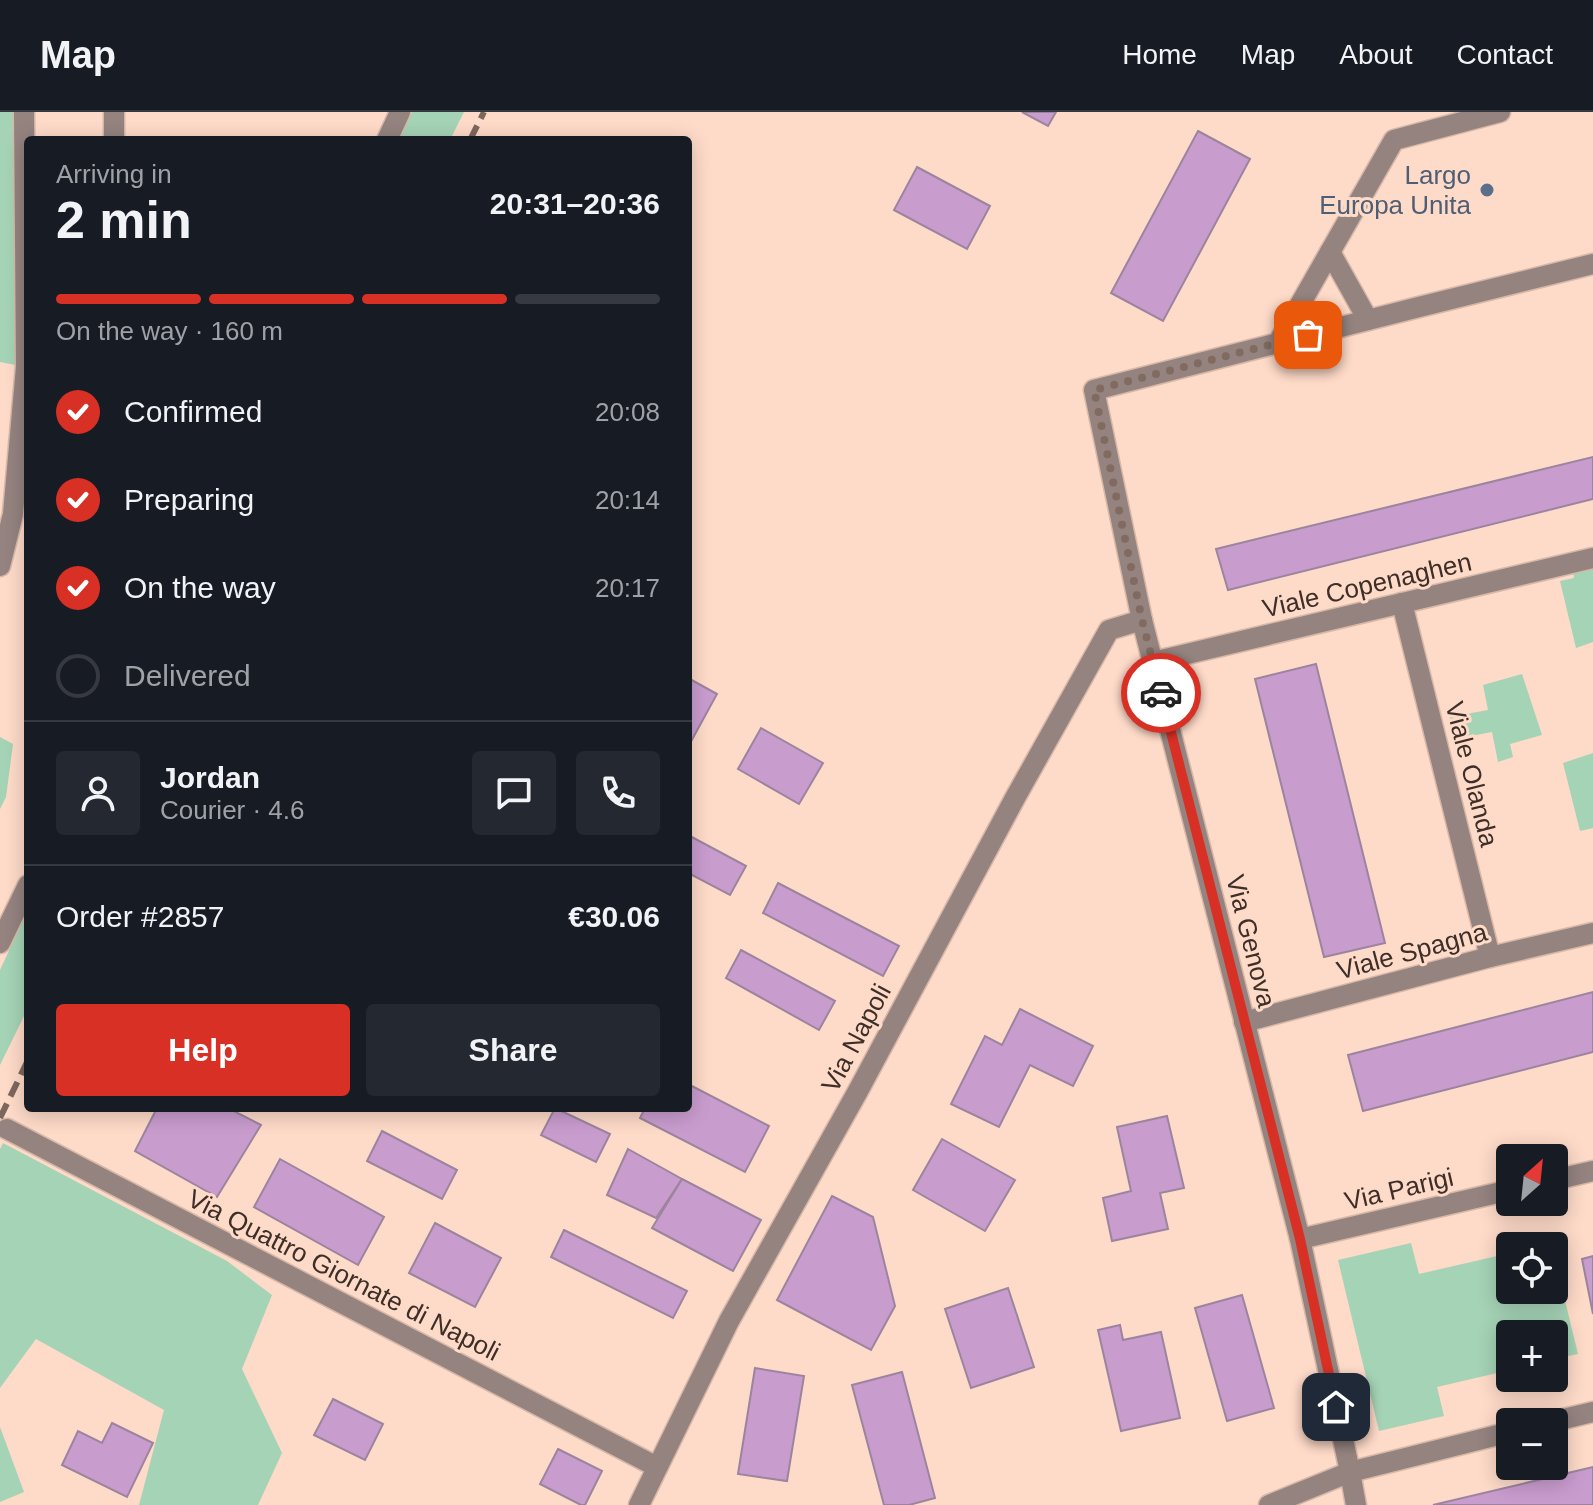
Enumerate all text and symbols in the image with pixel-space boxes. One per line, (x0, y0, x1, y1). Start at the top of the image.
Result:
text: Map (40, 34, 116, 76)
text: Home (1122, 39, 1197, 70)
text: Map (1241, 39, 1295, 70)
text: About (1339, 39, 1413, 70)
text: Contact (1457, 39, 1553, 70)
text: Arriving in (56, 159, 172, 189)
place label: Largo Europa Unita (1319, 160, 1472, 220)
marker: Largo Europa Unita (1478, 181, 1496, 199)
text: 20:31–20:36 (490, 187, 660, 220)
text: 2 min (56, 191, 192, 249)
pin (1274, 301, 1342, 369)
icon: bag (1286, 313, 1330, 357)
text: On the way · 160 m (56, 316, 283, 346)
icon: check (56, 390, 100, 434)
text: Confirmed (124, 395, 262, 428)
text: 20:08 (595, 397, 660, 427)
icon: check (56, 478, 100, 522)
text: Preparing (124, 483, 254, 516)
text: 20:14 (595, 485, 660, 515)
street label: Viale Copenaghen (1260, 546, 1474, 624)
icon: check (56, 566, 100, 610)
text: On the way (124, 571, 276, 604)
text: 20:17 (595, 573, 660, 603)
courier (1121, 653, 1201, 733)
text: Delivered (124, 659, 251, 692)
icon: car (1139, 671, 1183, 715)
street label: Viale Olanda (1439, 698, 1505, 850)
button: person (56, 751, 140, 835)
button: chat (472, 751, 556, 835)
button: phone (576, 751, 660, 835)
text: Jordan (160, 761, 260, 794)
text: Courier · 4.6 (160, 795, 305, 825)
street label: Via Genova (1220, 872, 1282, 1011)
text: Order #2857 (56, 900, 224, 933)
text: €30.06 (568, 900, 660, 933)
street label: Viale Spagna (1334, 916, 1491, 985)
street label: Via Napoli (815, 979, 897, 1097)
button: Help (56, 1004, 350, 1096)
button: Share (366, 1004, 660, 1096)
north arrow (1496, 1144, 1568, 1216)
map controls (1496, 1144, 1568, 1480)
street label: Via Parigi (1342, 1162, 1456, 1216)
street label: Via Quattro Giornate di Napoli (183, 1183, 505, 1367)
button: locate (1496, 1232, 1568, 1304)
button: + (1496, 1320, 1568, 1392)
pin (1302, 1373, 1370, 1441)
icon: home (1314, 1385, 1358, 1429)
button: − (1496, 1408, 1568, 1480)

